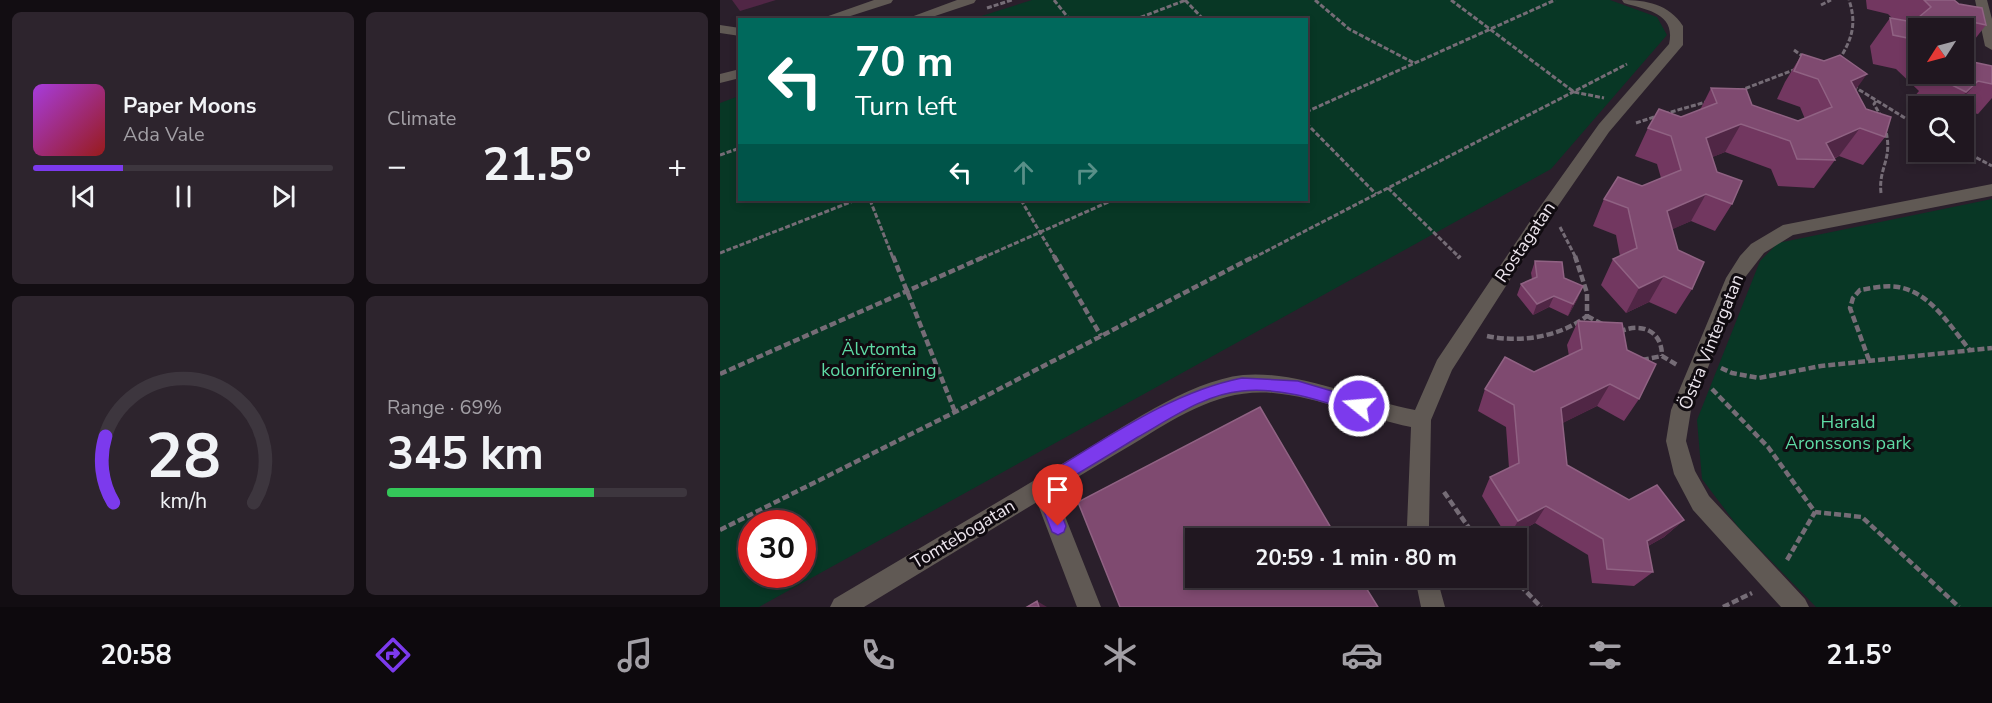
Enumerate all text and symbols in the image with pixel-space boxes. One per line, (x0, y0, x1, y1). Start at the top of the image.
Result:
north arrow (1908, 18, 1974, 84)
map controls (1908, 18, 1974, 162)
text: 70 m (855, 34, 954, 91)
icon: left (756, 42, 834, 120)
text: Turn left (855, 88, 956, 125)
text: Paper Moons (123, 91, 257, 121)
button: search (1908, 96, 1974, 162)
text: Climate (387, 105, 456, 132)
text: Ada Vale (123, 121, 205, 148)
text: 21.5° (482, 135, 592, 196)
text: − (387, 144, 407, 189)
text: + (667, 144, 687, 189)
icon: left (944, 156, 977, 189)
icon: ahead (1007, 156, 1040, 189)
icon: right (1070, 156, 1103, 189)
icon: previous (67, 180, 100, 213)
icon: pause (167, 180, 200, 213)
icon: next (267, 180, 300, 213)
street label: Rostagatan (1489, 197, 1561, 287)
street label: Östra Vintergatan (1673, 271, 1749, 413)
park label: Älvtomta koloniförening (821, 337, 937, 382)
position arrow (1327, 374, 1391, 438)
text: Range · 69% (387, 394, 502, 421)
park label: Harald Aronssons park (1785, 410, 1912, 455)
text: 28 (146, 414, 220, 499)
text: 345 km (387, 424, 544, 485)
pin (1032, 464, 1083, 526)
icon: arrive (1041, 473, 1074, 506)
text: km/h (159, 486, 207, 516)
street label: Tomtebogatan (907, 493, 1019, 575)
speed limit sign: 30 (738, 510, 816, 588)
text: 20:59 · 1 min · 80 m (1255, 543, 1457, 573)
icon: directions (372, 634, 414, 676)
icon: music (614, 634, 656, 676)
icon: phone (857, 634, 899, 676)
icon: climate (1099, 634, 1141, 676)
icon: car (1341, 634, 1383, 676)
icon: filters (1584, 634, 1626, 676)
text: 20:58 (100, 637, 172, 674)
text: 21.5° (1826, 637, 1892, 674)

